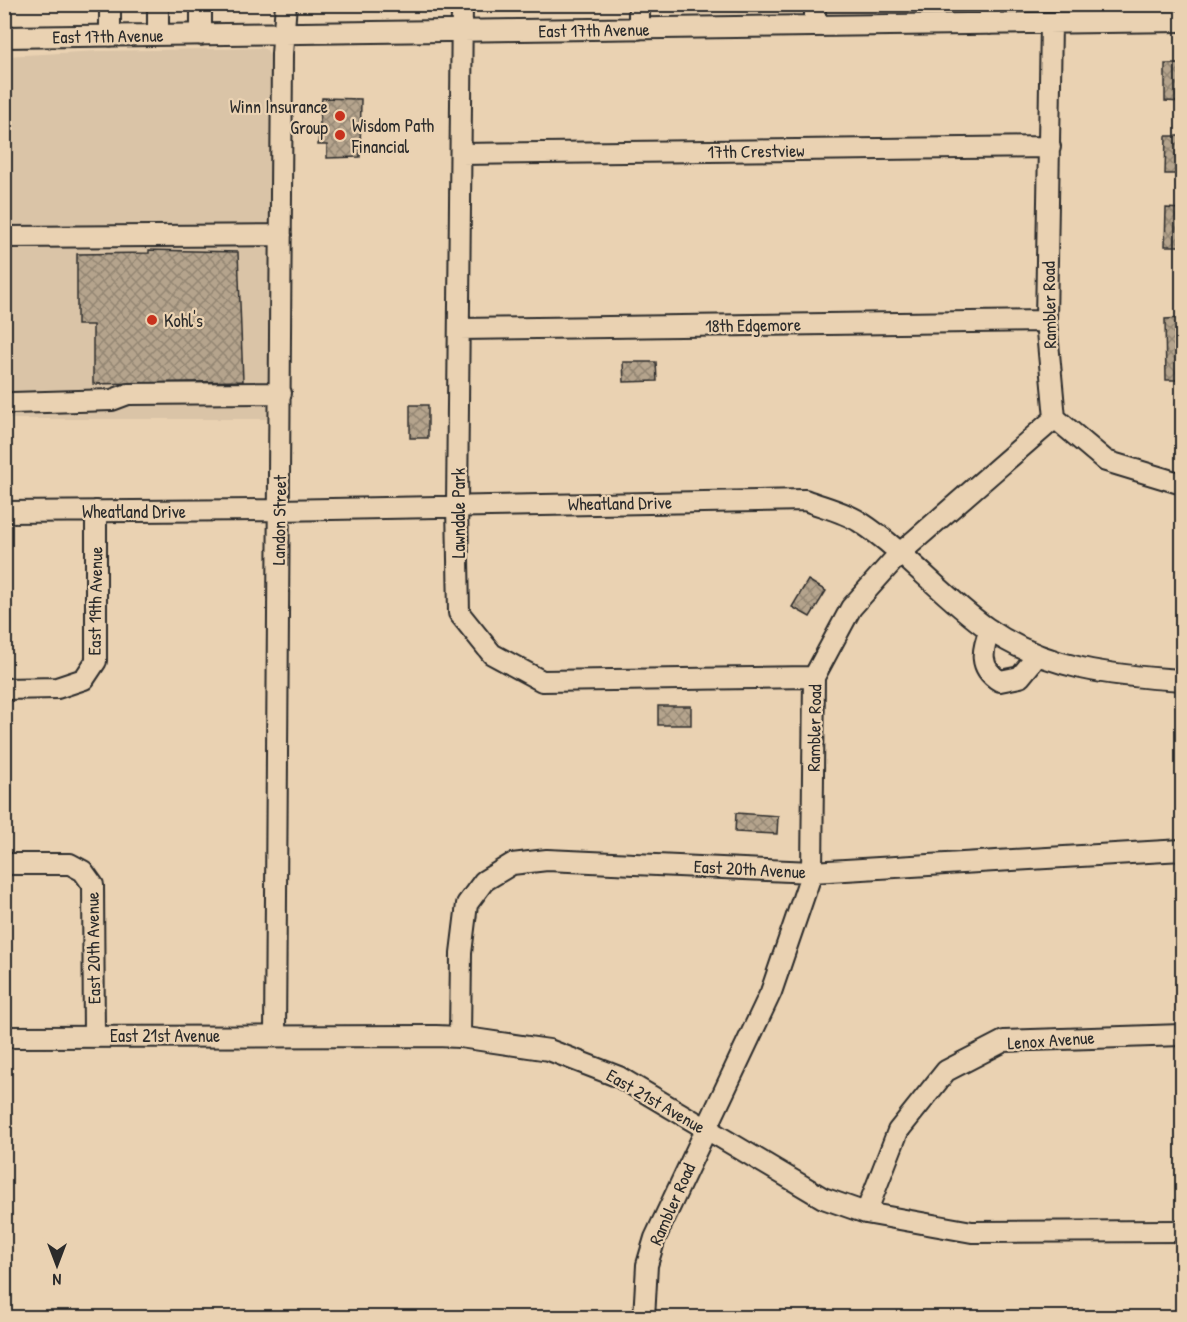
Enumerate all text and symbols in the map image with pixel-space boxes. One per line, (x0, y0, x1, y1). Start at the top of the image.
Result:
street label: East 17th Avenue (538, 17, 650, 43)
street label: East 17th Avenue (52, 23, 164, 49)
place label: Winn Insurance Group (230, 94, 328, 140)
marker: Winn Insurance Group (333, 109, 347, 123)
place label: Wisdom Path Financial (351, 113, 435, 159)
marker: Wisdom Path Financial (333, 128, 347, 142)
street label: 17th Crestview (707, 138, 805, 164)
street label: Rambler Road (1036, 261, 1062, 349)
place label: Kohl's (164, 308, 203, 333)
street label: 18th Edgemore (705, 312, 801, 338)
marker: Kohl's (145, 313, 159, 327)
street label: Lawndale Park (446, 467, 471, 558)
street label: Landon Street (266, 474, 292, 565)
street label: Wheatland Drive (568, 490, 672, 516)
street label: Wheatland Drive (82, 499, 186, 524)
street label: East 19th Avenue (82, 546, 108, 656)
street label: Rambler Road (801, 684, 827, 772)
street label: East 20th Avenue (693, 854, 807, 884)
street label: East 20th Avenue (80, 892, 106, 1004)
street label: East 21st Avenue (110, 1023, 220, 1048)
street label: Lenox Avenue (1007, 1024, 1095, 1056)
street label: East 21st Avenue (602, 1063, 710, 1139)
street label: Rambler Road (643, 1159, 701, 1249)
north arrow (27, 1235, 87, 1295)
text: N (52, 1269, 61, 1291)

